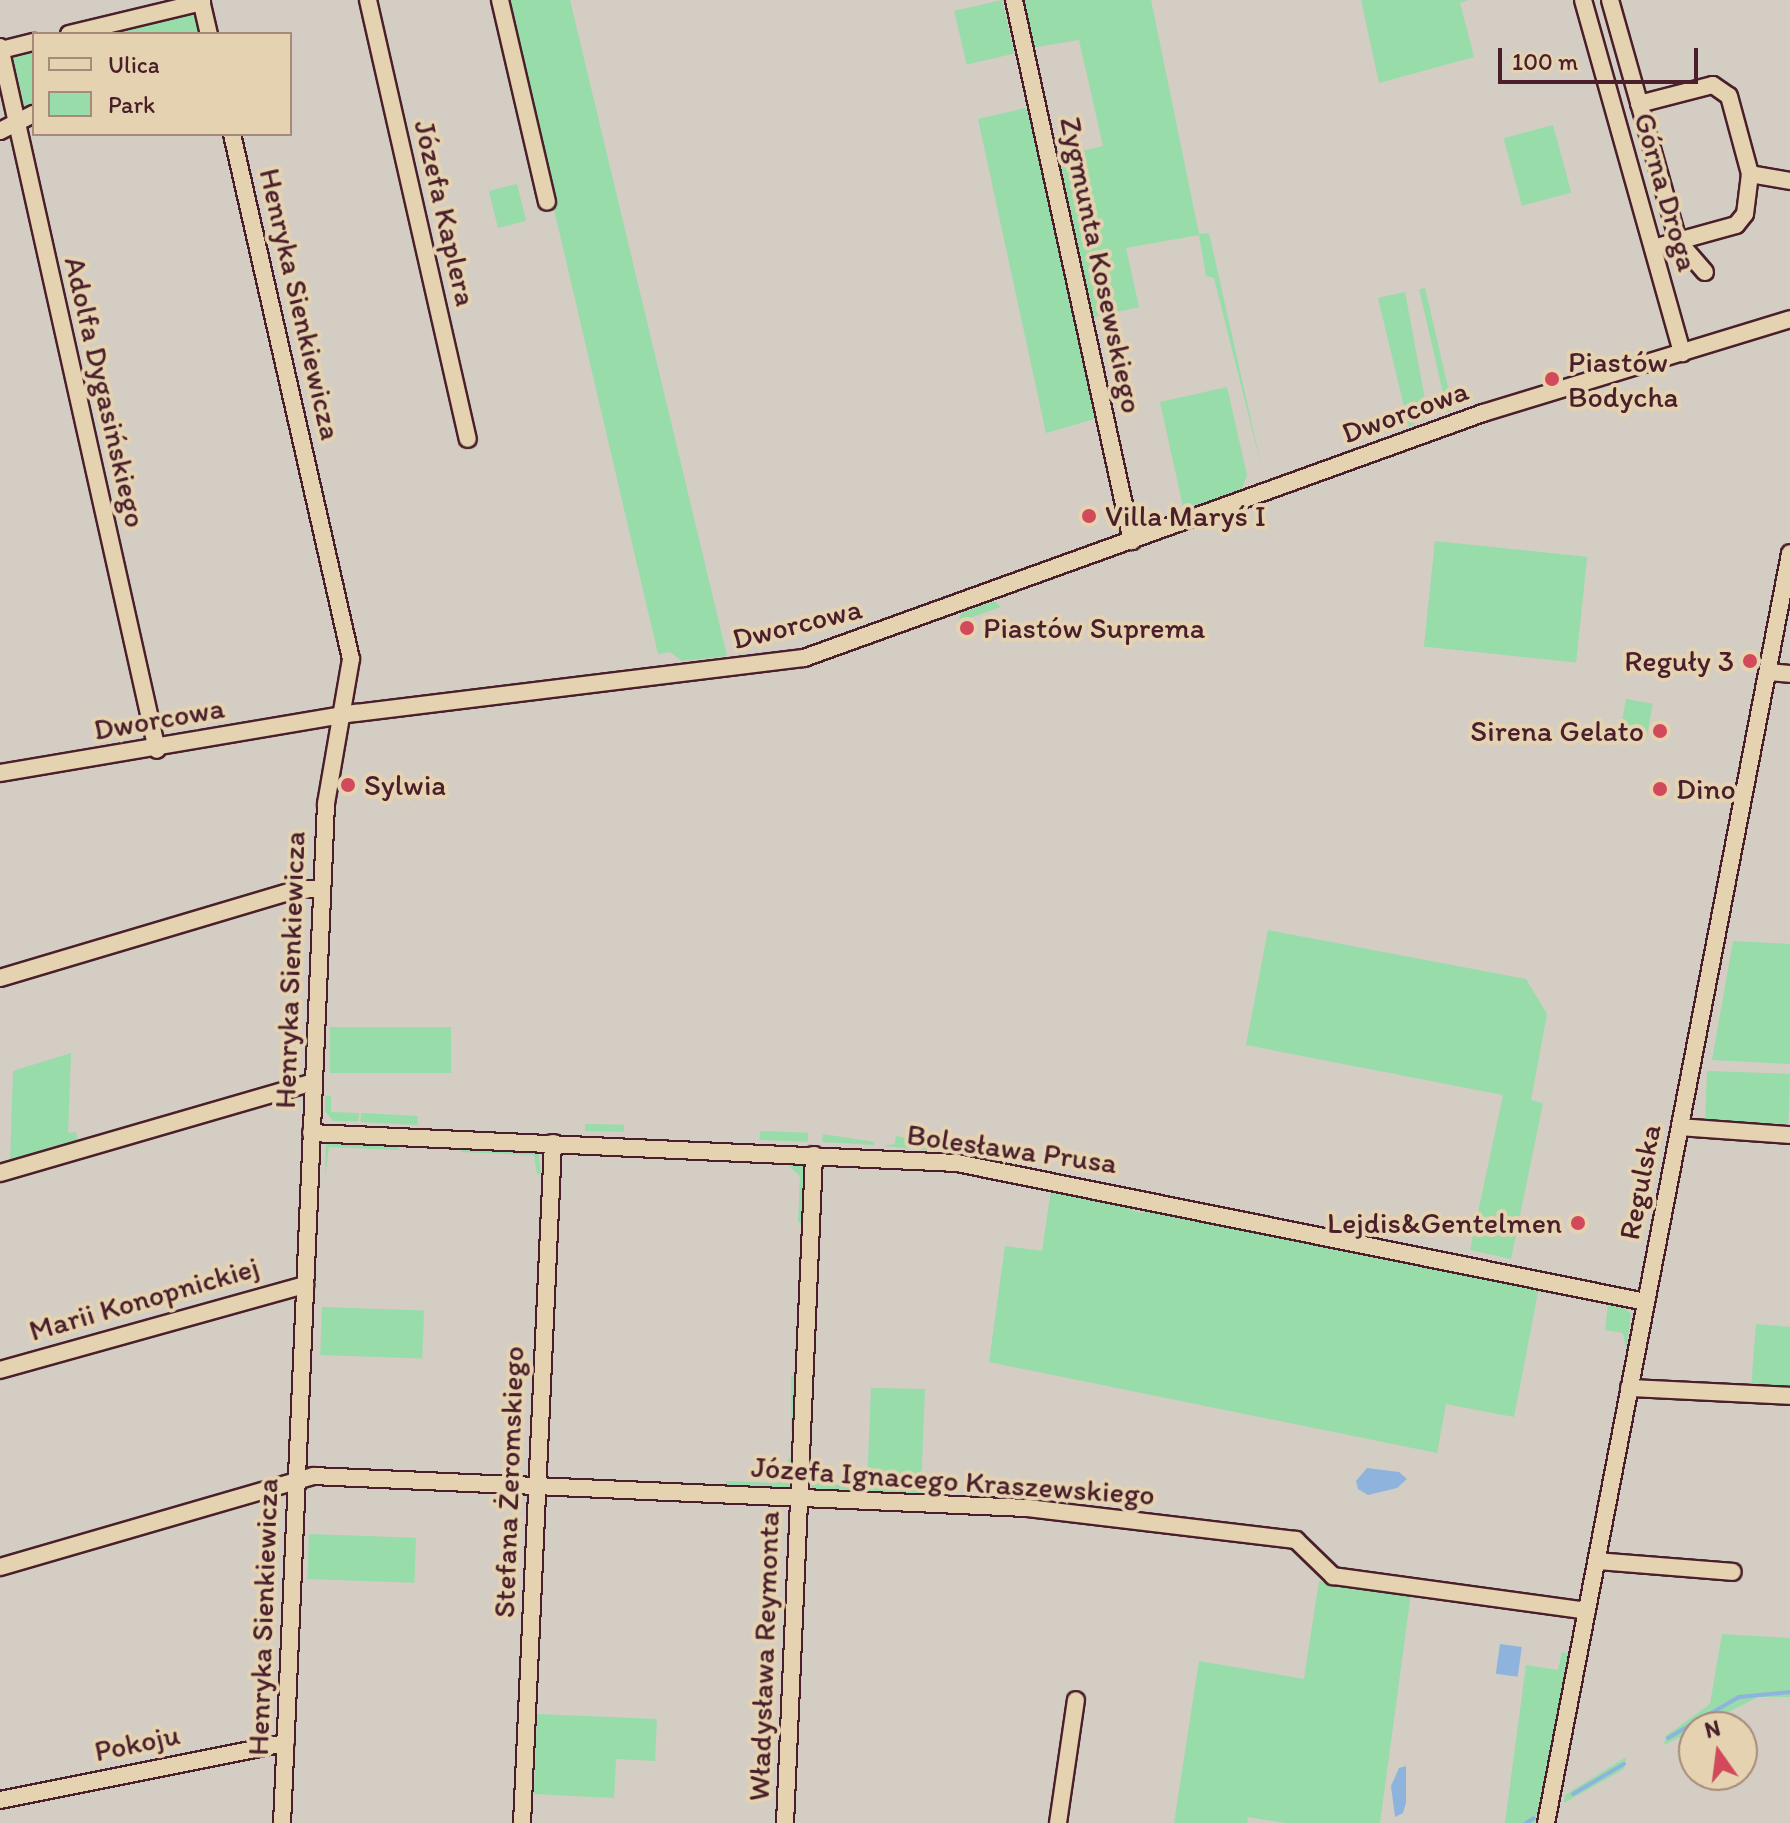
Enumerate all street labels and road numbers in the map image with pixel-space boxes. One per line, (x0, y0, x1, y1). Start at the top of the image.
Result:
street label: Górna Droga (1626, 108, 1706, 276)
street label: Zygmunta Kosewskiego (1052, 114, 1150, 416)
street label: Józefa Kaplera (406, 116, 484, 310)
street label: Henryka Sienkiewicza (251, 164, 349, 444)
street label: Adolfa Dygasińskiego (56, 253, 154, 531)
street label: Dworcowa (1337, 372, 1473, 452)
street label: Dworcowa (728, 591, 866, 657)
street label: Dworcowa (91, 690, 227, 748)
street label: Henryka Sienkiewicza (267, 830, 313, 1110)
street label: Bolesława Prusa (905, 1116, 1119, 1182)
street label: Regulska (1611, 1121, 1669, 1243)
street label: Marii Konopnickiej (25, 1249, 263, 1349)
street label: Stefana Żeromskiego (486, 1345, 532, 1619)
street label: Józefa Ignacego Kraszewskiego (750, 1449, 1156, 1513)
street label: Henryka Sienkiewicza (240, 1477, 286, 1757)
street label: Władysława Reymonta (741, 1511, 787, 1801)
street label: Pokoju (91, 1716, 183, 1770)

